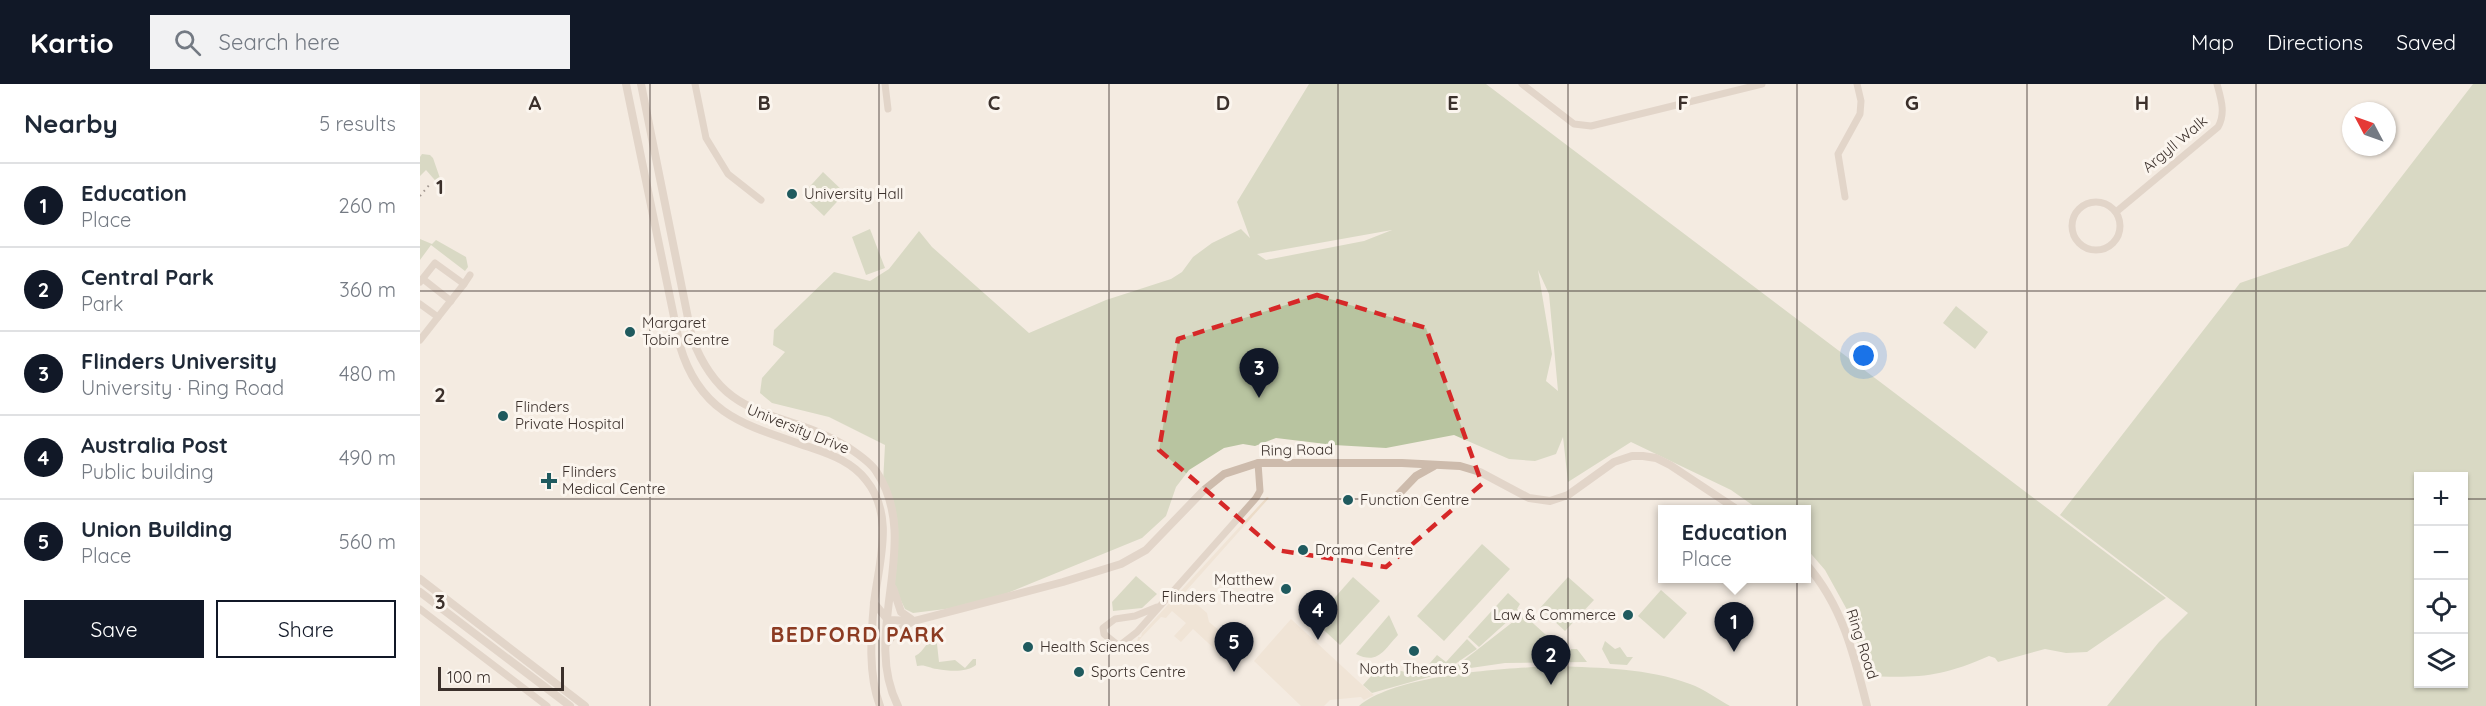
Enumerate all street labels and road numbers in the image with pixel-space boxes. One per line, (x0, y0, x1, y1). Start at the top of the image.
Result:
street label: Argyll Walk (2138, 111, 2211, 176)
street label: University Drive (744, 399, 852, 458)
street label: Ring Road (1261, 439, 1333, 460)
street label: Ring Road (1842, 606, 1883, 681)

